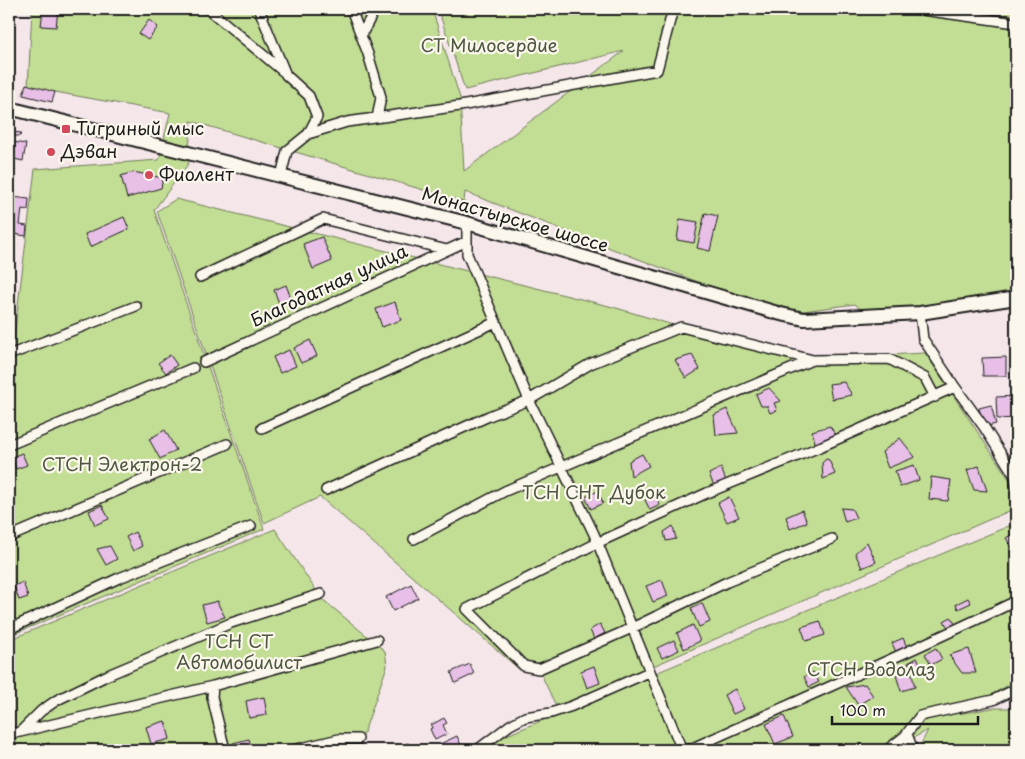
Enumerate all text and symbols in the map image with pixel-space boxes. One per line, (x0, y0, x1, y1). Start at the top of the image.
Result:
park label: СТ Милосердие (420, 31, 558, 58)
place label: Тигриный мыс (76, 114, 204, 141)
marker: Тигриный мыс (60, 123, 72, 135)
place label: Дэван (60, 137, 117, 164)
marker: Дэван (45, 146, 57, 158)
place label: Фиолент (159, 160, 234, 187)
marker: Фиолент (143, 169, 155, 181)
street label: Монастырское шоссе (419, 179, 612, 258)
street label: Благодатная улица (245, 236, 412, 333)
park label: СТСН Электрон-2 (42, 450, 202, 477)
park label: ТСН СНТ Дубок (522, 478, 666, 505)
park label: ТСН СТ Автомобилист (176, 627, 302, 675)
park label: СТСН Водолаз (807, 655, 935, 682)
scale bar (832, 694, 979, 726)
text: 100 m (840, 698, 886, 721)

